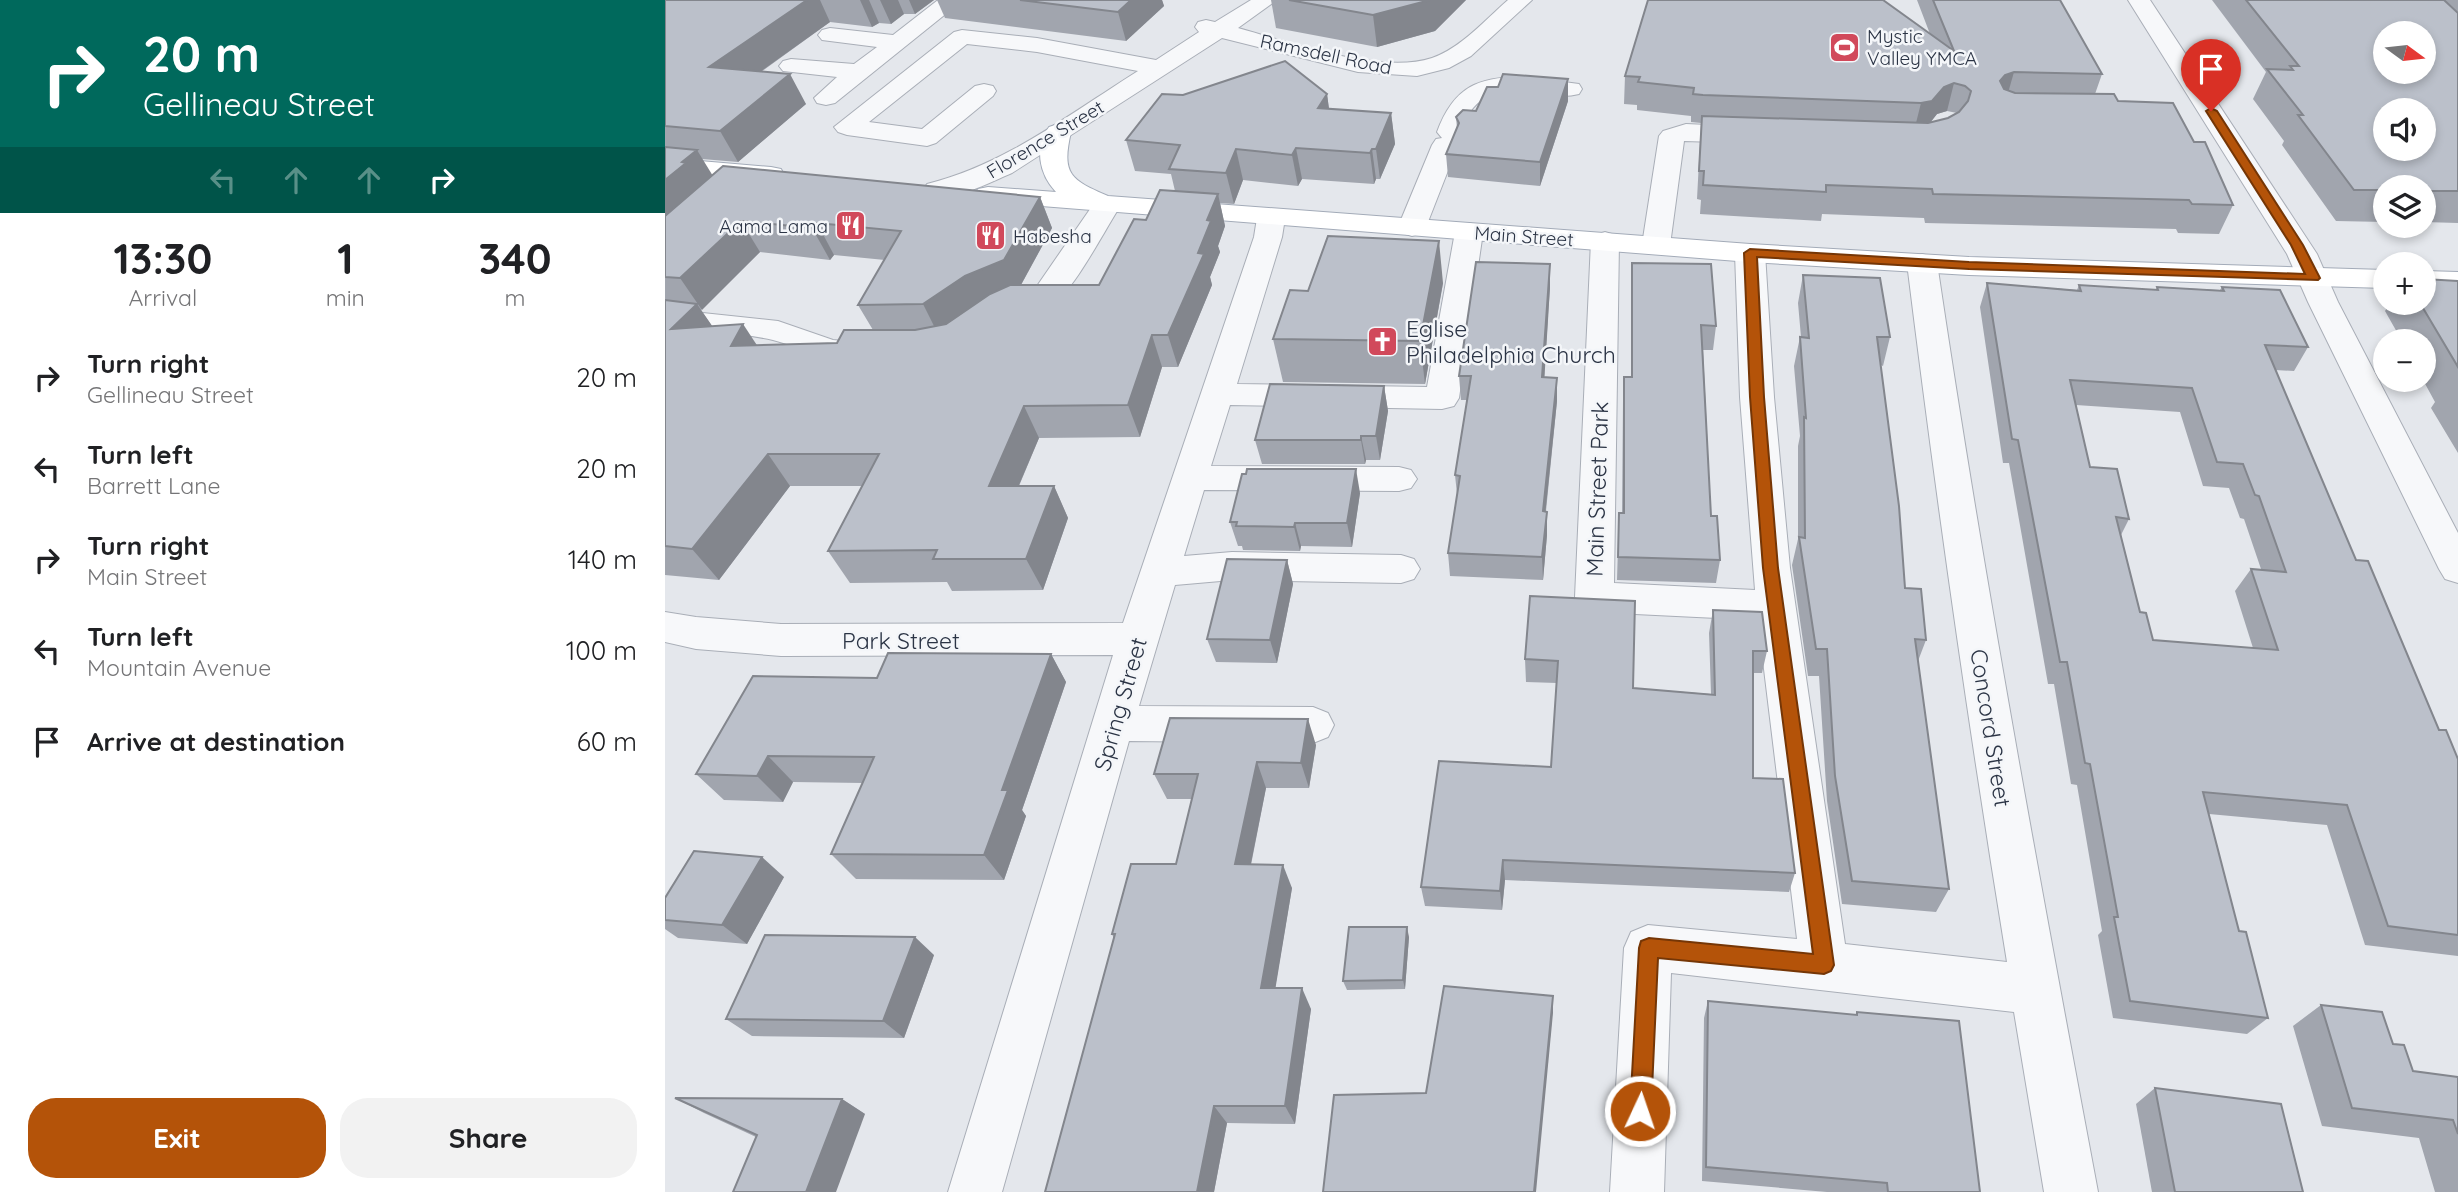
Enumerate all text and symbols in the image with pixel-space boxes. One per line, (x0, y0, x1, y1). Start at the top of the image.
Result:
north arrow (2373, 21, 2436, 84)
map controls (2373, 21, 2436, 392)
text: 20 m (143, 23, 260, 84)
place label: Mystic Valley YMCA (1867, 24, 1977, 70)
icon: right (28, 28, 119, 119)
street label: Ramsdell Road (1258, 28, 1394, 80)
sports icon: Mystic Valley YMCA (1827, 30, 1861, 64)
pin (2181, 39, 2241, 111)
icon: arrive (2192, 50, 2230, 88)
text: Gellineau Street (143, 84, 375, 124)
street label: Florence Street (982, 95, 1108, 183)
button: sound (2373, 98, 2436, 161)
icon: left (204, 161, 242, 199)
icon: ahead (277, 161, 315, 199)
icon: ahead (350, 161, 388, 199)
icon: right (423, 161, 461, 199)
button: layers (2373, 175, 2436, 238)
restaurant icon: Aama Lama (834, 209, 868, 243)
place label: Aama Lama (719, 214, 828, 238)
restaurant icon: Habesha (973, 219, 1007, 253)
street label: Main Street (1474, 221, 1574, 251)
place label: Habesha (1013, 224, 1092, 248)
text: 13:30 (114, 232, 212, 285)
text: 1 (337, 232, 353, 285)
text: 340 (478, 232, 551, 285)
button: + (2373, 252, 2436, 315)
text: Arrival (128, 283, 197, 312)
text: min (326, 283, 365, 312)
text: m (504, 283, 525, 312)
place label: Eglise Philadelphia Church (1406, 314, 1616, 369)
church icon: Eglise Philadelphia Church (1366, 324, 1400, 358)
button: − (2373, 329, 2436, 392)
text: Turn right (87, 347, 209, 380)
icon: right (28, 359, 66, 397)
text: 20 m (576, 361, 637, 394)
text: Gellineau Street (87, 380, 254, 409)
street label: Main Street Park (1579, 401, 1615, 577)
text: Turn left (87, 438, 194, 471)
icon: left (28, 450, 66, 488)
text: 20 m (576, 452, 637, 485)
text: Barrett Lane (87, 471, 220, 500)
text: Turn right (87, 529, 209, 562)
icon: right (28, 541, 66, 579)
text: 140 m (568, 543, 637, 576)
text: Main Street (87, 562, 207, 591)
text: Turn left (87, 620, 194, 653)
street label: Park Street (842, 626, 960, 655)
icon: left (28, 632, 66, 670)
text: 100 m (566, 634, 637, 667)
street label: Spring Street (1087, 634, 1153, 774)
street label: Concord Street (1964, 647, 2018, 809)
text: Mountain Avenue (87, 653, 271, 682)
icon: arrive (28, 723, 66, 761)
text: Arrive at destination (87, 725, 345, 758)
text: 60 m (577, 725, 637, 758)
position arrow (1603, 1074, 1677, 1148)
button: Exit (28, 1098, 326, 1178)
button: Share (340, 1098, 637, 1178)

